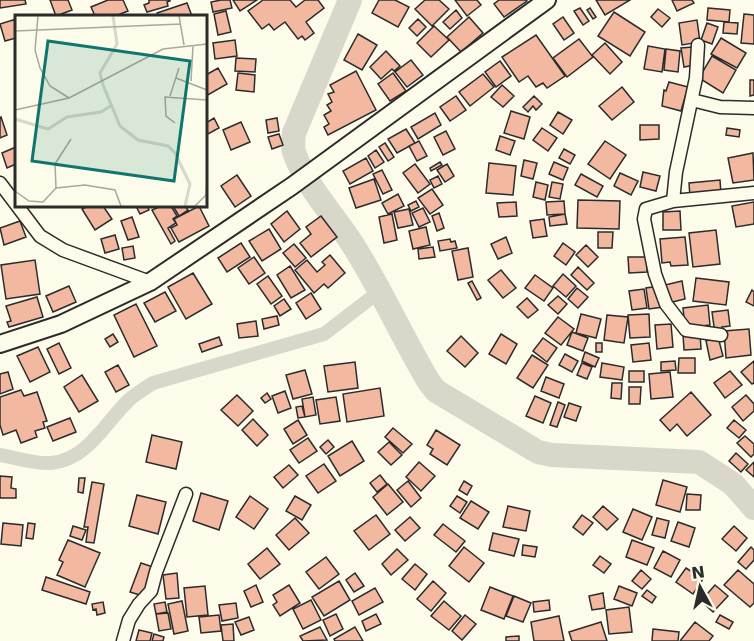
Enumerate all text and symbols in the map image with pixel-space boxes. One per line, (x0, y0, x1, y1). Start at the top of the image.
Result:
inset map (15, 15, 207, 207)
north arrow (670, 557, 730, 617)
text: N (690, 562, 706, 583)

